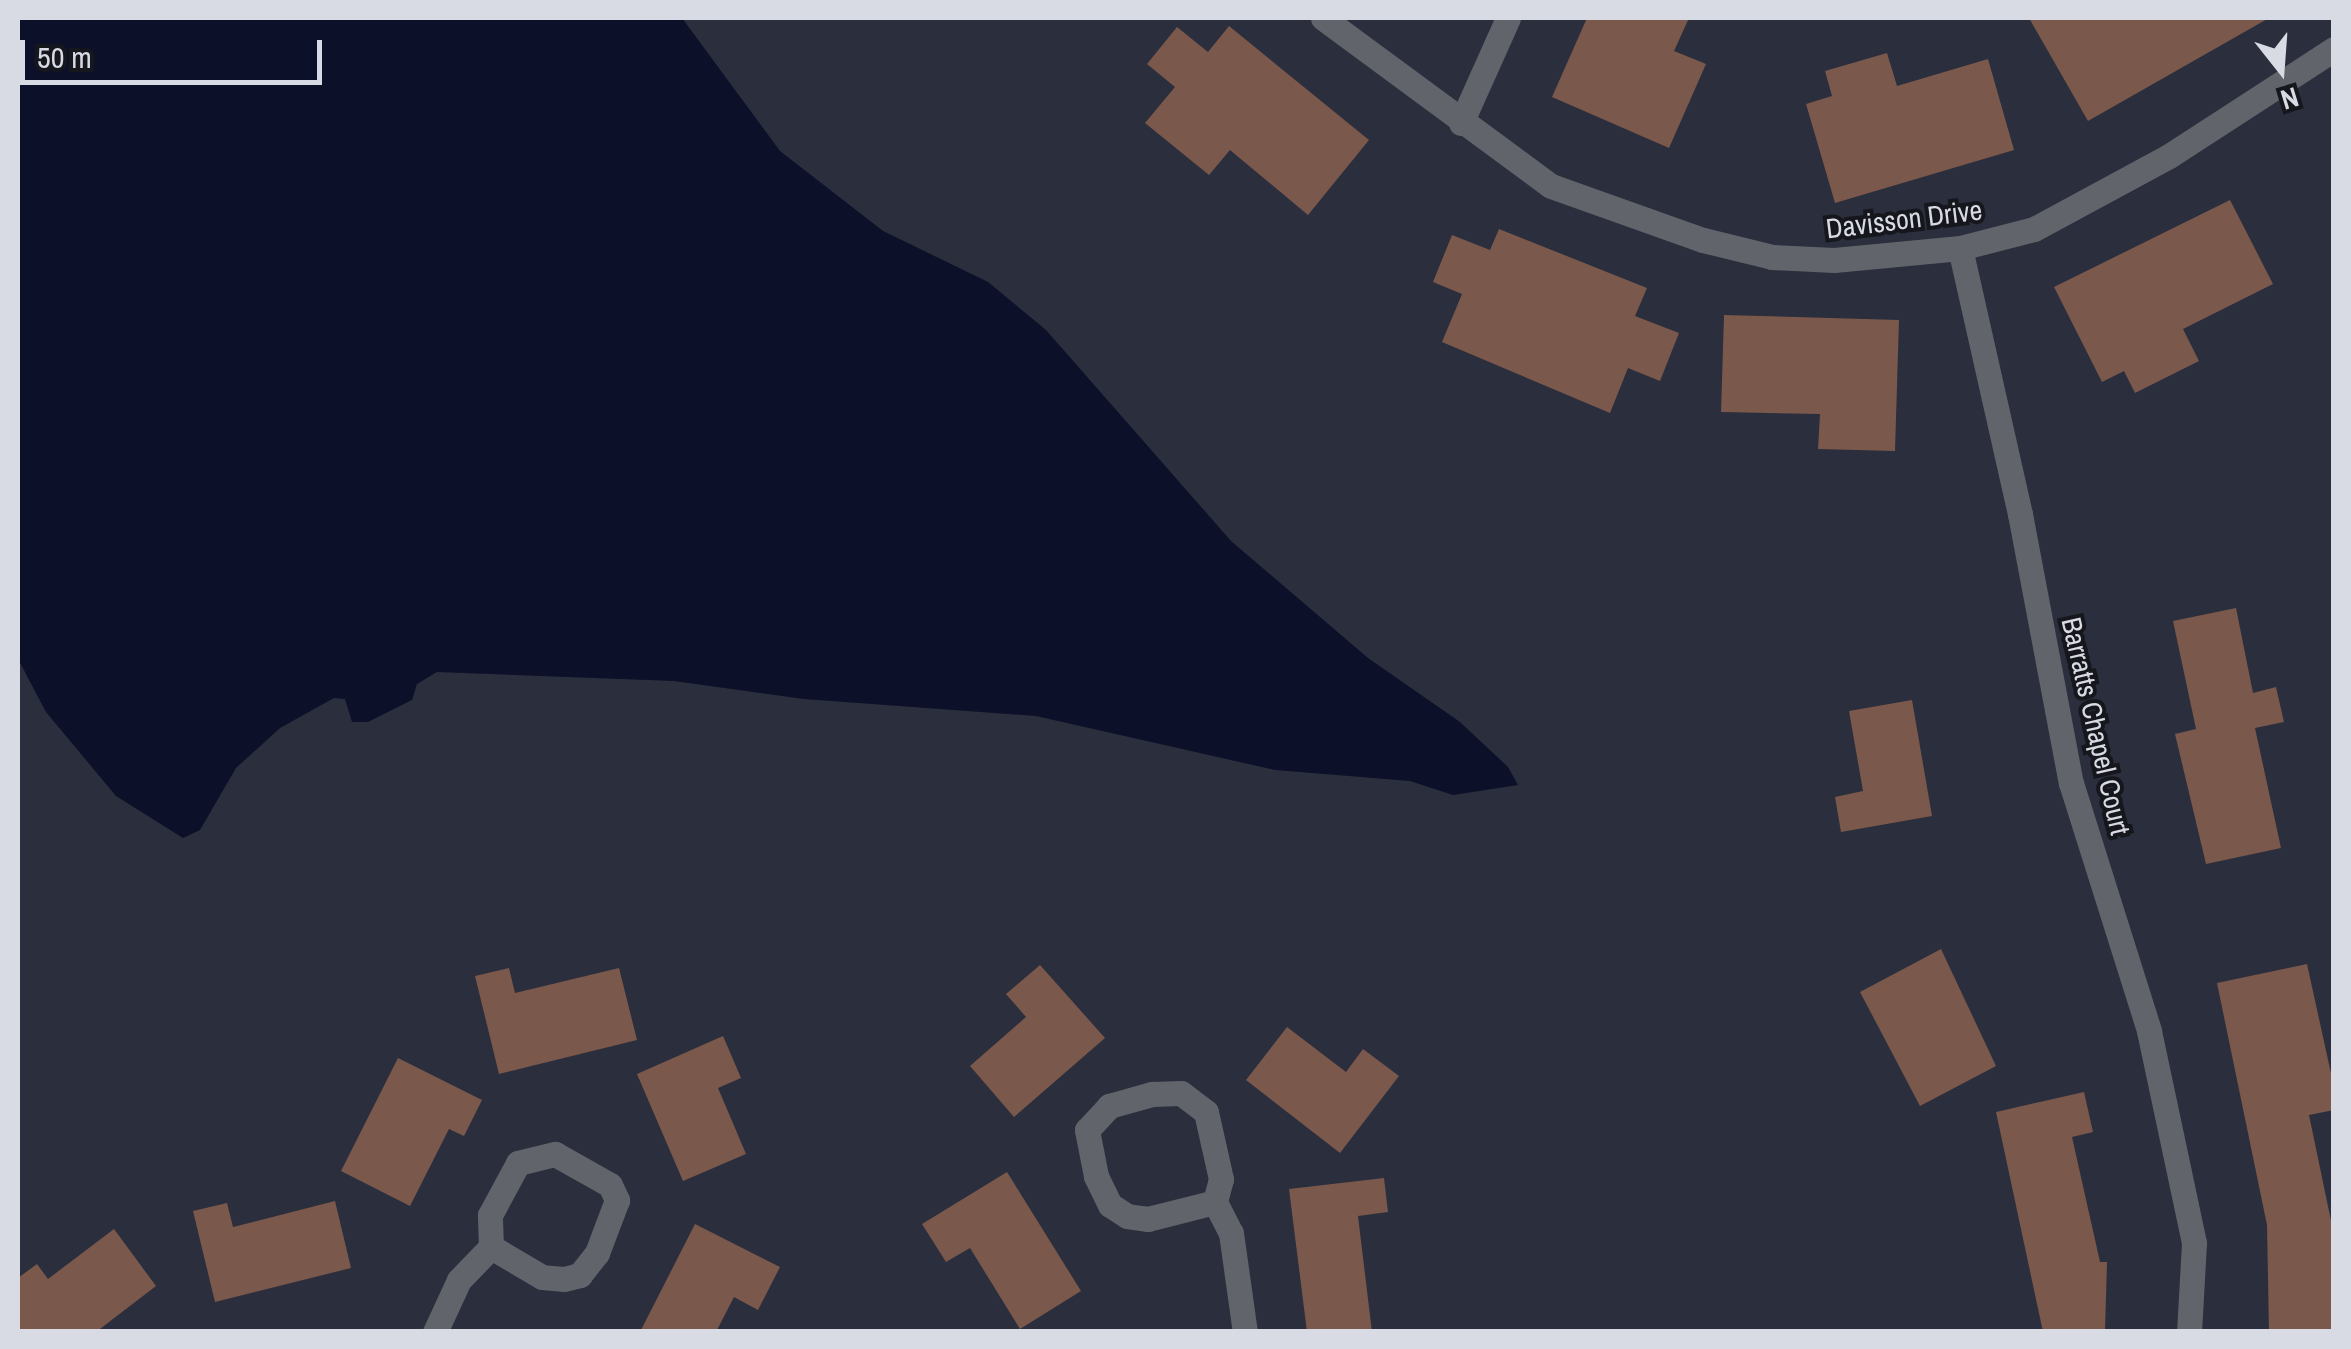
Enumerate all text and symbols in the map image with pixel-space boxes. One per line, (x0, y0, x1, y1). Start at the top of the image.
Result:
scale bar (25, 20, 328, 82)
north arrow (2231, 20, 2331, 120)
text: 50 m (37, 37, 92, 77)
text: N (2276, 78, 2303, 119)
street label: Davisson Drive (1824, 193, 1984, 245)
street label: Barratts Chapel Court (2055, 614, 2137, 838)

